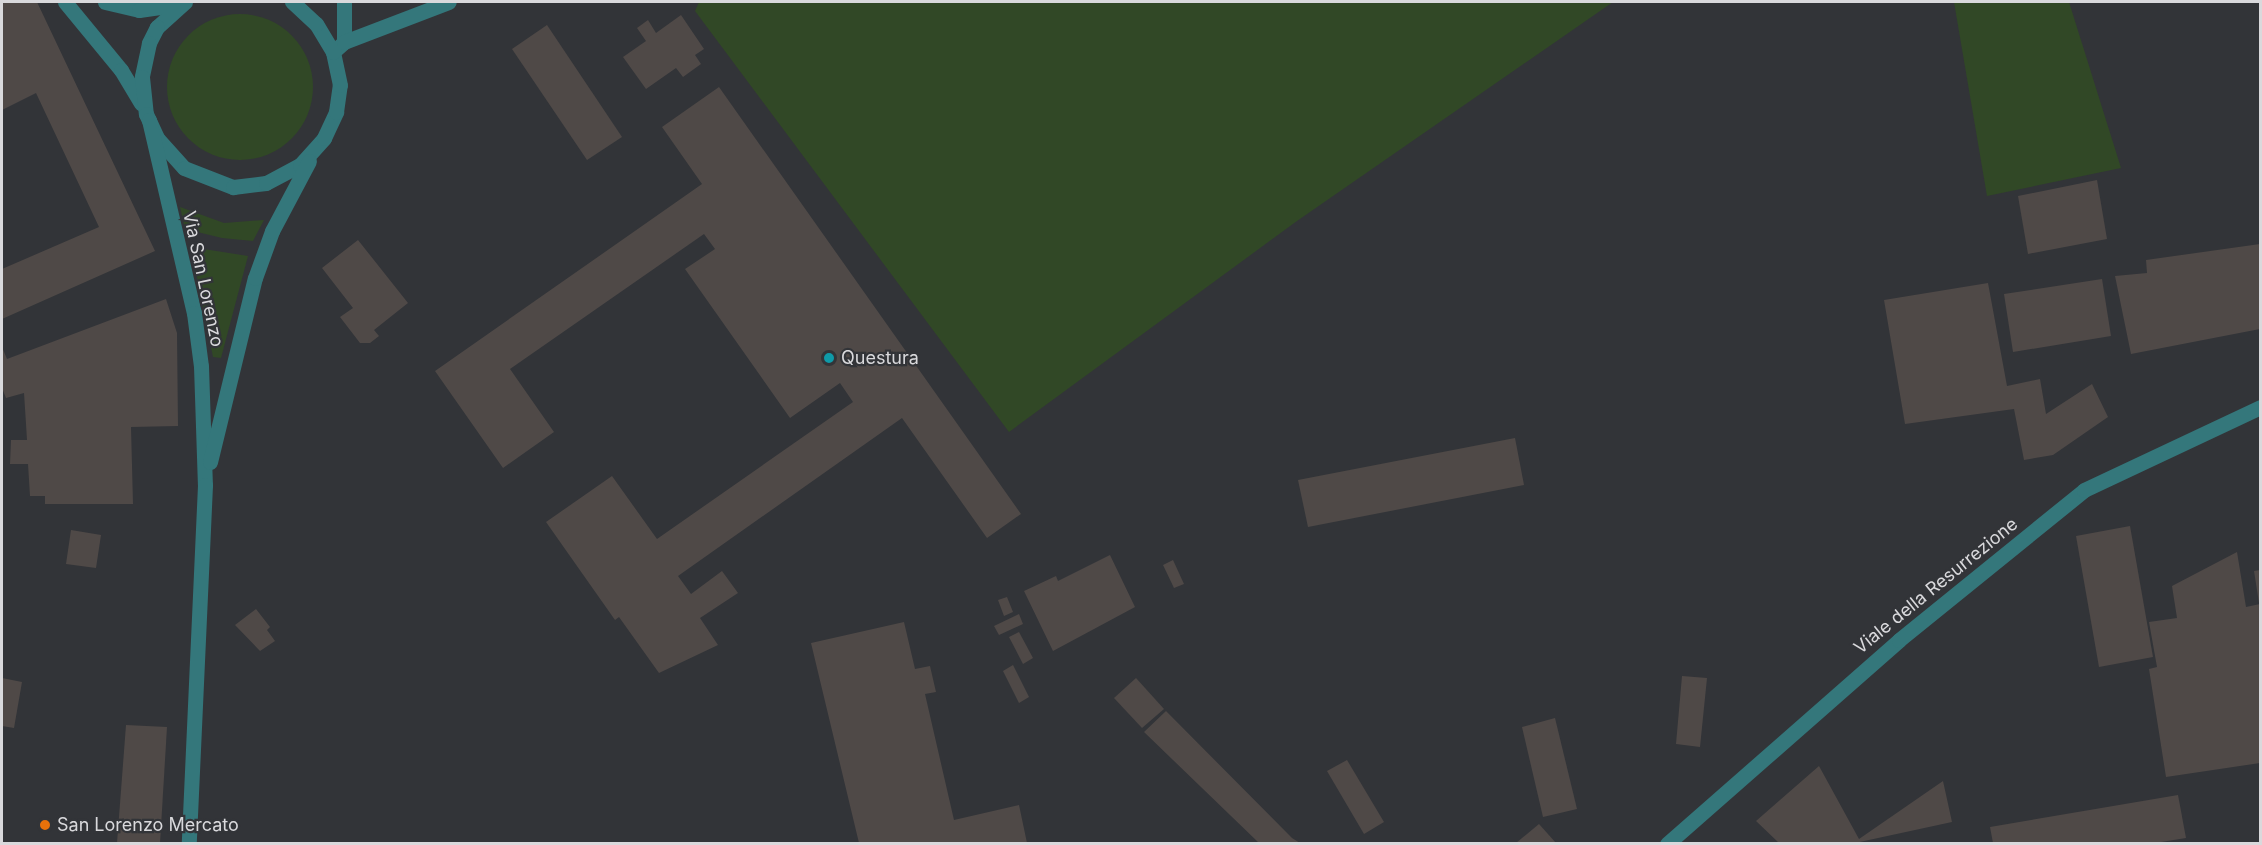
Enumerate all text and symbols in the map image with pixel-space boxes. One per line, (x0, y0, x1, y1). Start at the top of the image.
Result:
street label: Via San Lorenzo (178, 209, 228, 349)
place label: Questura (841, 347, 919, 369)
marker: Questura (822, 351, 836, 365)
street label: Viale della Resurrezione (1850, 513, 2022, 659)
place label: San Lorenzo Mercato (57, 814, 239, 836)
marker: San Lorenzo Mercato (38, 818, 52, 832)

